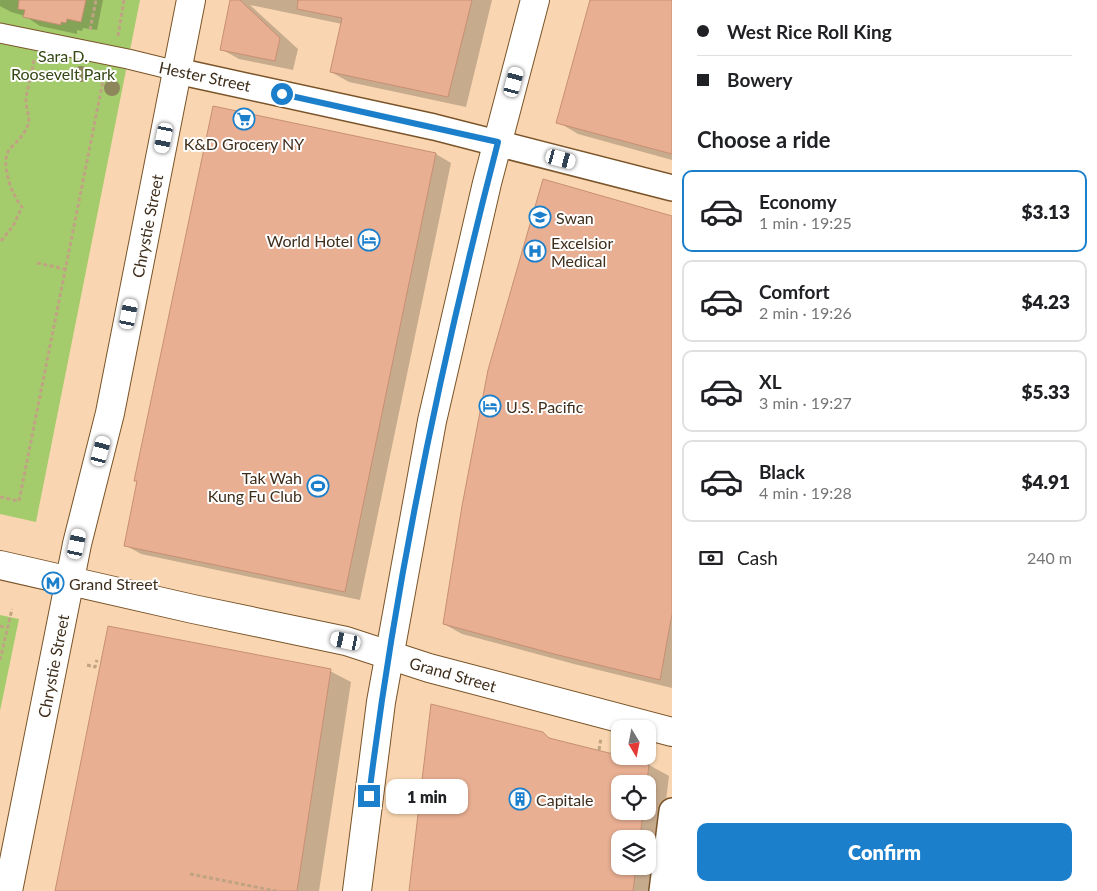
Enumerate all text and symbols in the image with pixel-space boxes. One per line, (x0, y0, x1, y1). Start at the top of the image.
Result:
text: West Rice Roll King (727, 20, 892, 43)
park label: Sara D. Roosevelt Park (11, 46, 116, 83)
street label: Hester Street (157, 57, 253, 95)
car (502, 66, 525, 98)
text: Bowery (727, 68, 792, 91)
route start (271, 83, 293, 105)
supermarket icon: K&D Grocery NY (232, 107, 256, 131)
car (153, 122, 174, 154)
text: Choose a ride (697, 126, 831, 153)
place label: K&D Grocery NY (184, 134, 304, 153)
car (544, 148, 577, 170)
street label: Chrystie Street (128, 172, 166, 279)
icon: car (699, 189, 744, 234)
text: Economy (759, 190, 837, 213)
text: $3.13 (1021, 200, 1070, 223)
school or university icon: Swan (528, 205, 552, 229)
place label: Swan (556, 208, 594, 227)
text: 1 min · 19:25 (759, 213, 852, 232)
hotel icon: World Hotel (357, 228, 381, 252)
place label: World Hotel (267, 231, 353, 250)
place label: Excelsior Medical (551, 233, 613, 270)
hospital icon: Excelsior Medical (523, 239, 547, 263)
icon: car (699, 279, 744, 324)
text: Comfort (759, 280, 830, 303)
text: $4.23 (1021, 290, 1070, 313)
car (118, 298, 139, 330)
text: 2 min · 19:26 (759, 303, 852, 322)
icon: car (699, 369, 744, 414)
text: XL (759, 370, 782, 393)
text: $5.33 (1021, 380, 1070, 403)
text: 3 min · 19:27 (759, 393, 852, 412)
hotel icon: U.S. Pacific (478, 394, 502, 418)
place label: U.S. Pacific (506, 397, 584, 416)
car (89, 435, 112, 467)
icon: car (699, 459, 744, 504)
text: Black (759, 460, 805, 483)
place label: Tak Wah Kung Fu Club (208, 468, 302, 505)
text: $4.91 (1021, 470, 1070, 493)
sports icon: Tak Wah Kung Fu Club (306, 474, 330, 498)
text: 4 min · 19:28 (759, 483, 852, 502)
car (66, 528, 87, 560)
icon: cash (697, 544, 725, 572)
text: Cash (737, 546, 778, 569)
text: 240 m (1027, 548, 1072, 567)
metro station icon: Grand Street (41, 571, 65, 595)
place label: Grand Street (69, 574, 159, 593)
street label: Chrystie Street (34, 612, 72, 719)
car (329, 631, 362, 651)
street label: Grand Street (407, 653, 499, 696)
north arrow (611, 720, 656, 765)
map controls (611, 720, 656, 875)
button: locate (611, 775, 656, 820)
callout: 1 min (386, 778, 469, 814)
route end (358, 785, 380, 807)
text: 1 min (407, 787, 447, 806)
building icon: Capitale (508, 787, 532, 811)
place label: Capitale (536, 790, 593, 809)
button: Confirm (697, 823, 1072, 881)
button: layers (611, 830, 656, 875)

